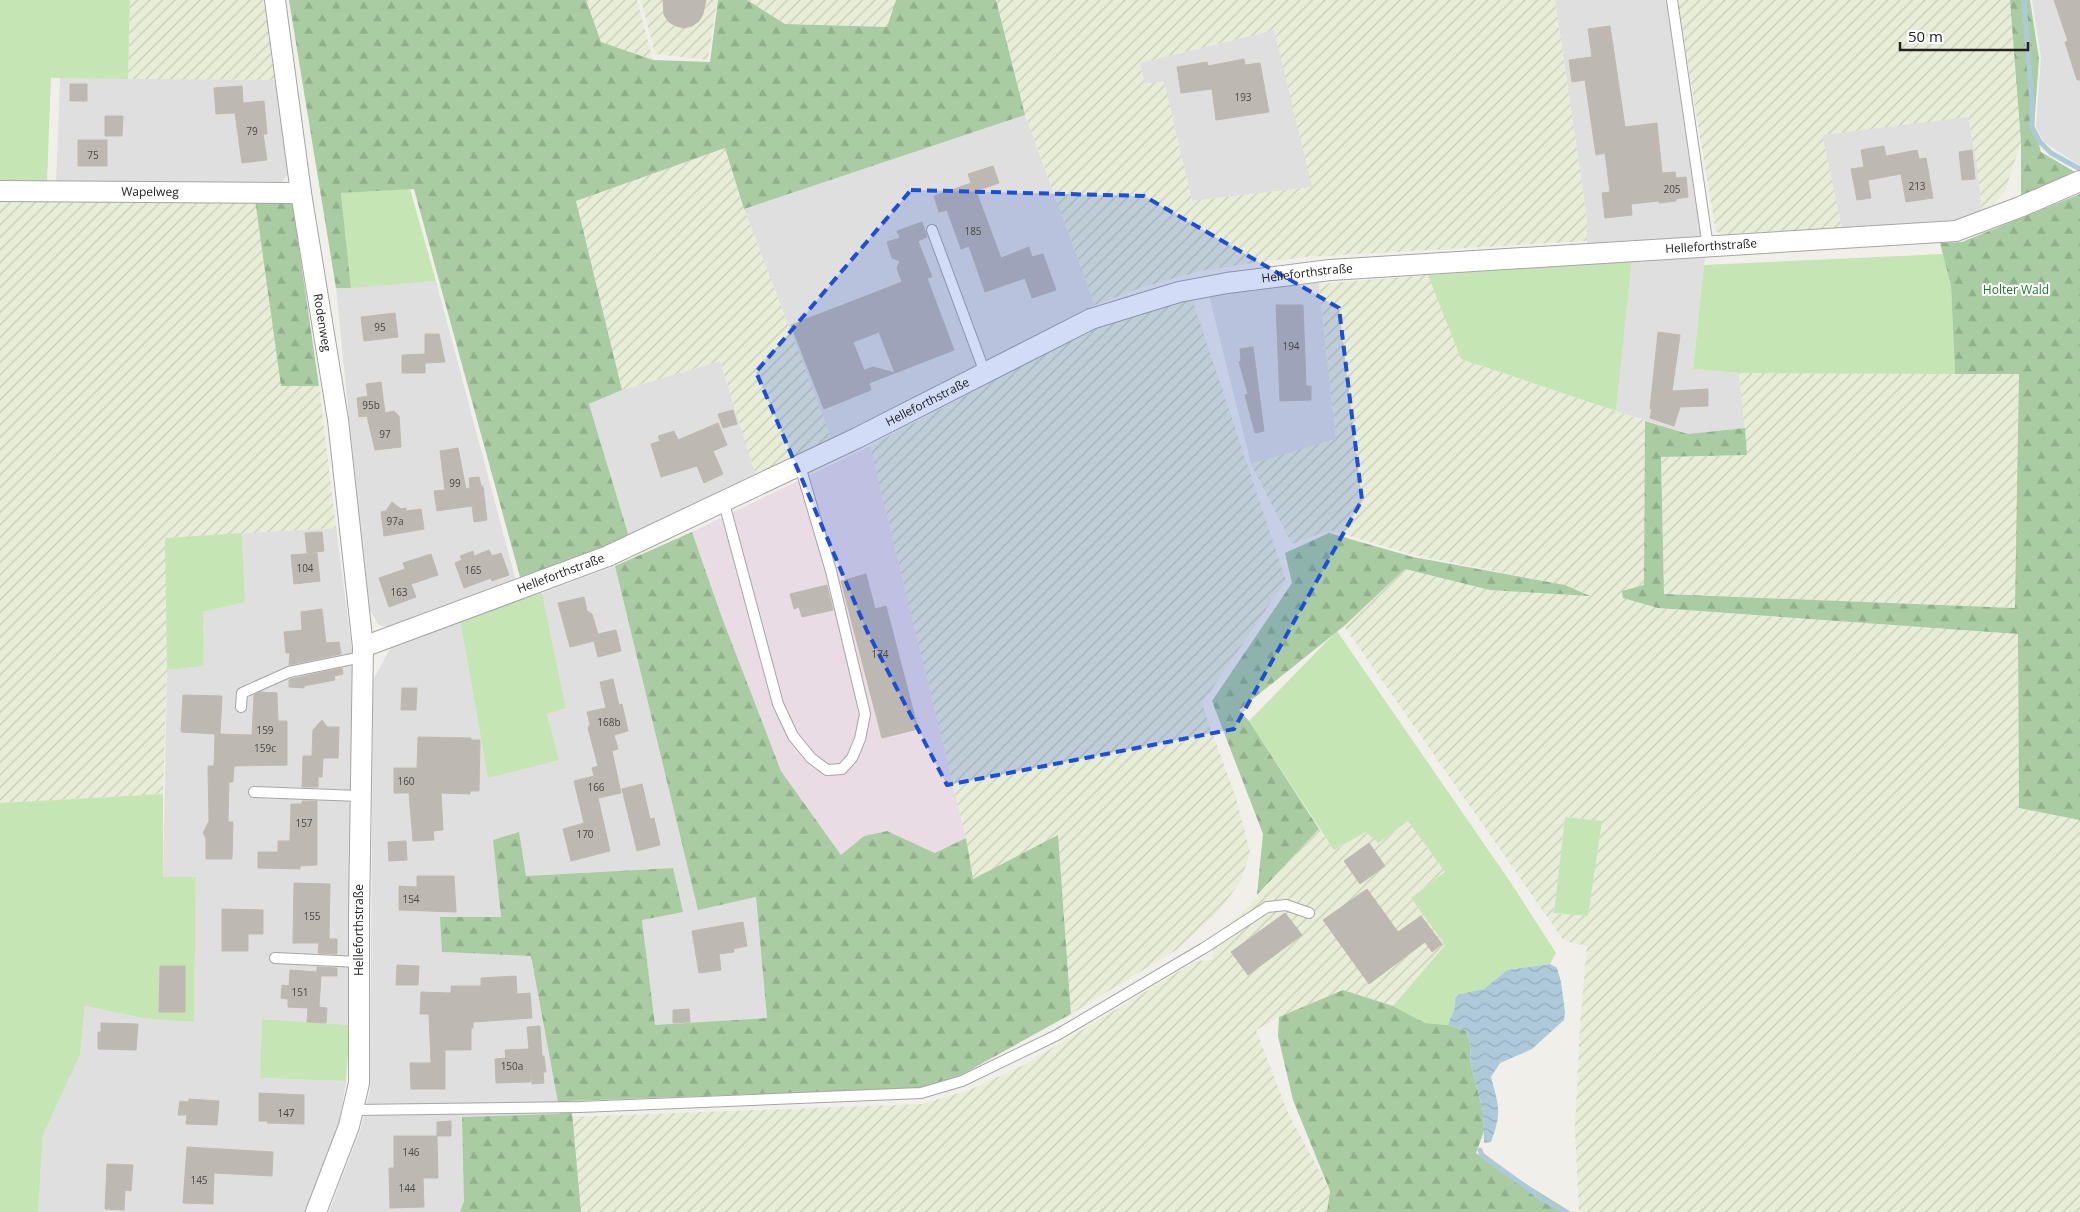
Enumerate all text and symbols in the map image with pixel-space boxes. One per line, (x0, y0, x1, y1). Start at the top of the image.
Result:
scale bar (1900, 20, 2028, 52)
text: 50 m (1908, 26, 1943, 46)
house number: 193 (1234, 90, 1252, 104)
house number: 79 (246, 124, 258, 138)
house number: 75 (87, 148, 99, 162)
house number: 213 (1908, 179, 1926, 193)
house number: 205 (1663, 182, 1681, 196)
street label: Wapelweg (121, 183, 179, 200)
house number: 185 (964, 224, 982, 238)
street label: Helleforthstraße (1665, 234, 1758, 257)
street label: Helleforthstraße (1260, 260, 1354, 287)
park label: Holter Wald (1983, 281, 2049, 298)
street label: Rodenweg (310, 292, 336, 353)
house number: 95 (374, 320, 386, 334)
house number: 194 (1282, 339, 1300, 353)
street label: Helleforthstraße (882, 373, 972, 430)
house number: 95b (362, 398, 380, 412)
house number: 97 (379, 427, 391, 441)
house number: 99 (449, 476, 461, 490)
house number: 97a (387, 514, 404, 528)
street label: Helleforthstraße (515, 549, 607, 597)
house number: 104 (296, 561, 314, 575)
house number: 165 (464, 563, 482, 577)
house number: 163 (390, 585, 408, 599)
house number: 174 (871, 647, 889, 661)
house number: 168b (597, 715, 621, 729)
house number: 159 (256, 723, 274, 737)
house number: 159c (254, 741, 276, 755)
house number: 160 (397, 774, 415, 788)
house number: 166 (587, 780, 605, 794)
house number: 157 (295, 816, 313, 830)
house number: 170 (576, 827, 594, 841)
street label: Helleforthstraße (350, 884, 367, 976)
house number: 154 (402, 892, 420, 906)
house number: 155 (303, 909, 321, 923)
house number: 151 (291, 985, 309, 999)
house number: 150a (501, 1059, 523, 1073)
house number: 147 (277, 1106, 295, 1120)
house number: 146 (402, 1145, 420, 1159)
house number: 145 (190, 1173, 208, 1187)
house number: 144 (398, 1181, 416, 1195)

